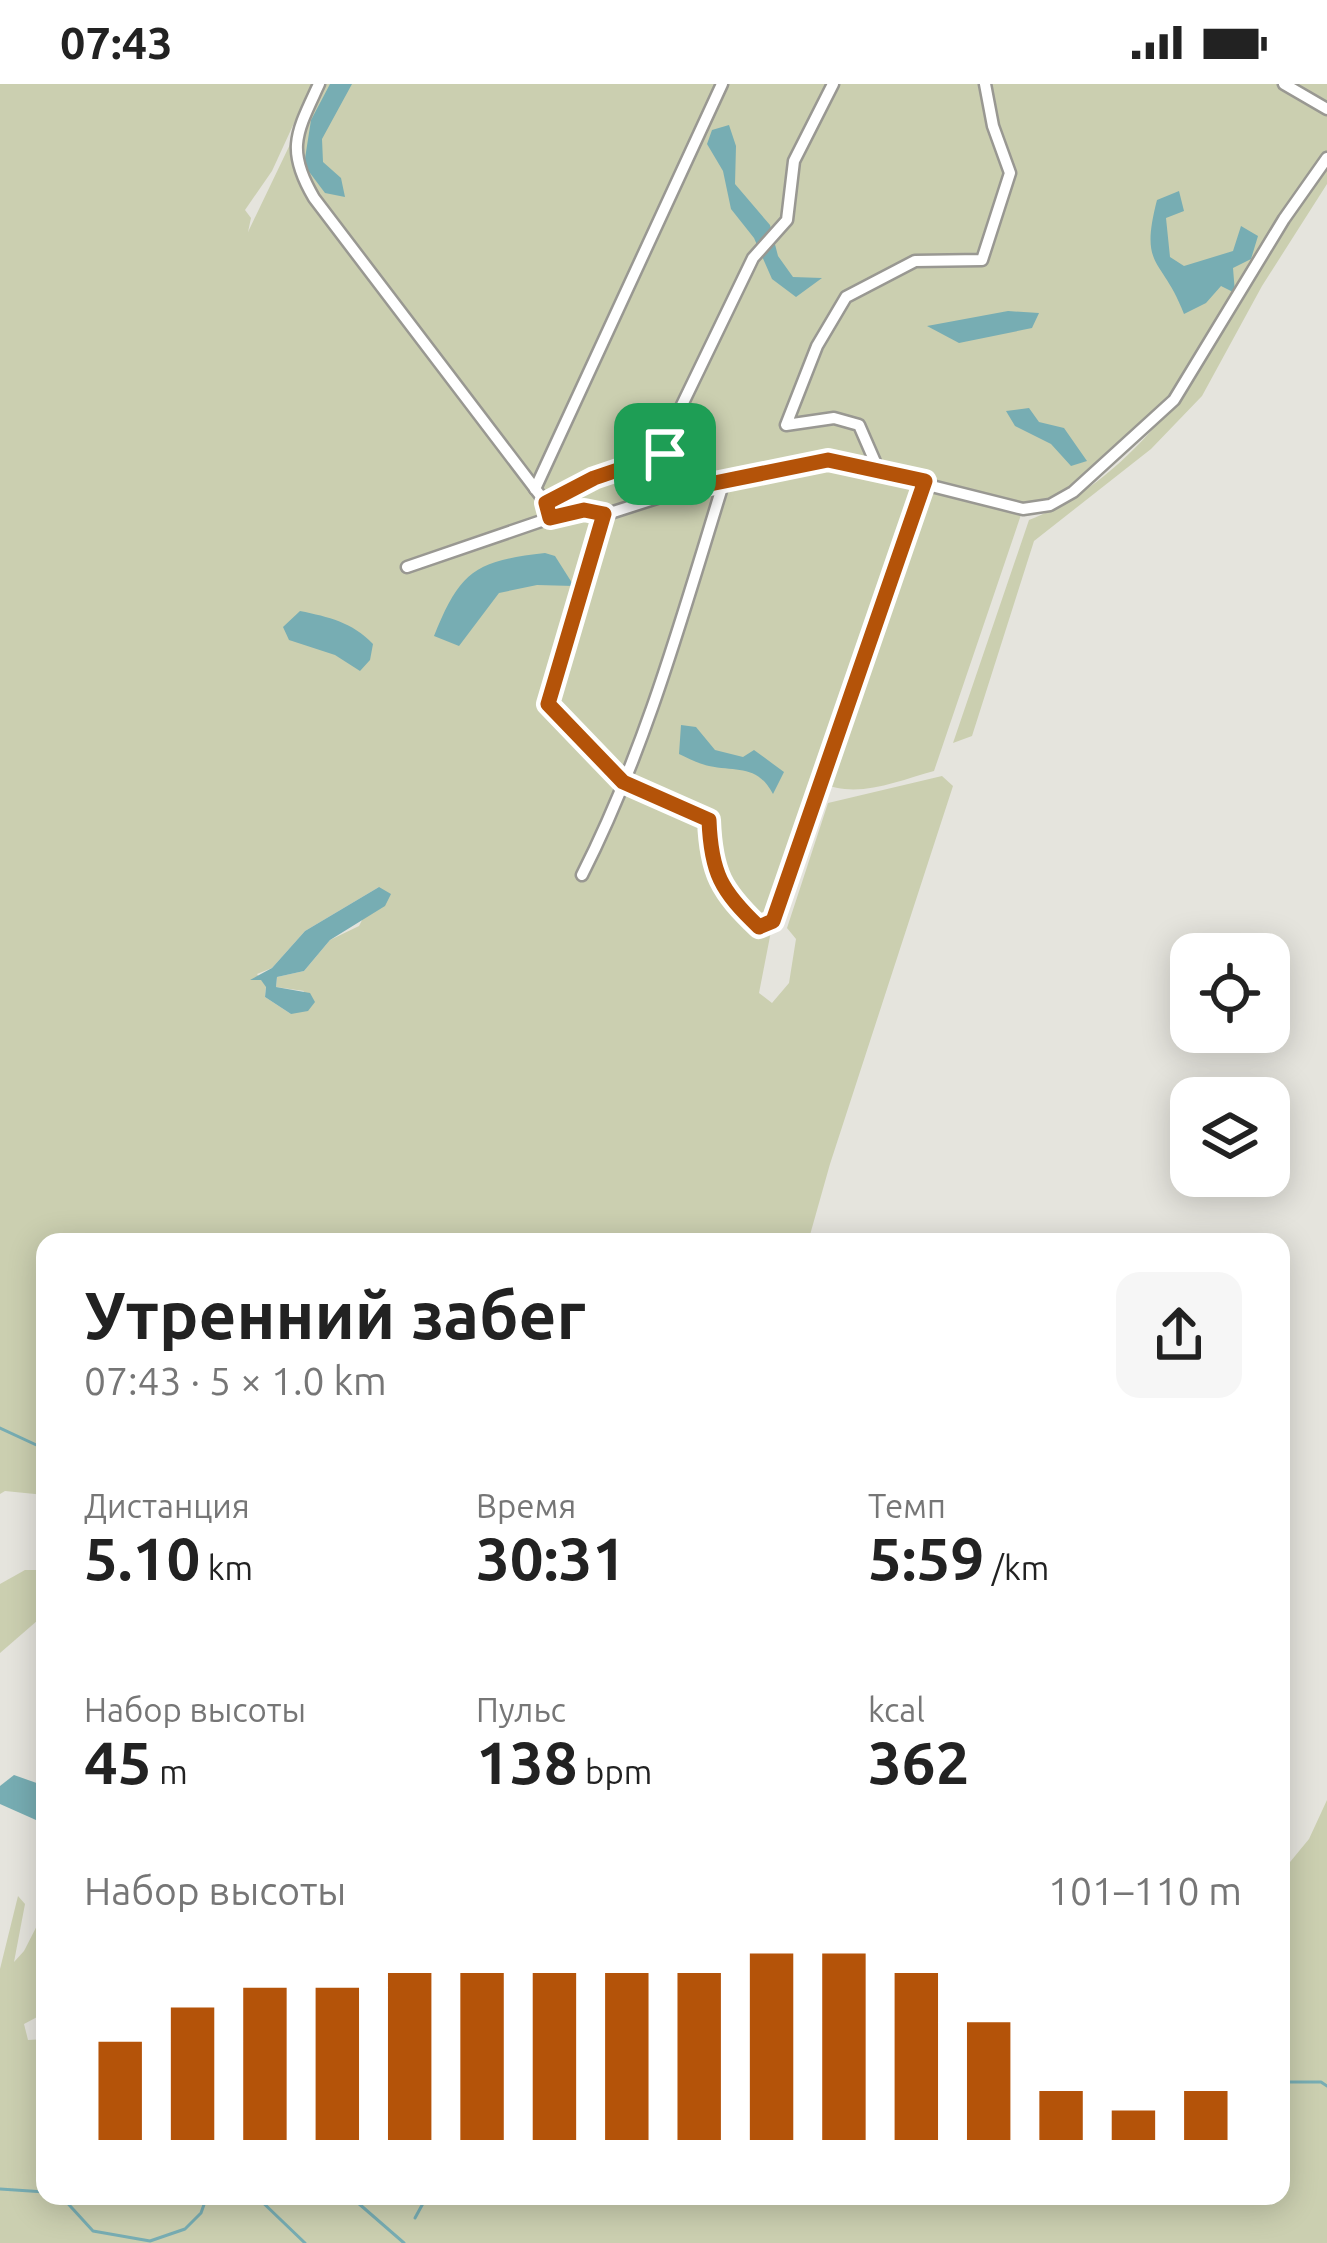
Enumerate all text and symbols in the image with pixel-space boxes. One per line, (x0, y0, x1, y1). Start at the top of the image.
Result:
text: 07:43 (60, 17, 173, 68)
pin (614, 403, 716, 505)
icon: arrive (632, 421, 698, 487)
map controls (1170, 933, 1290, 1197)
button: locate (1170, 933, 1290, 1053)
button: layers (1170, 1077, 1290, 1197)
button: share (1116, 1272, 1242, 1398)
text: Утренний забег (84, 1277, 586, 1351)
text: 07:43 · 5 × 1.0 km (84, 1359, 387, 1402)
text: Дистанция (84, 1487, 250, 1524)
text: Время (476, 1487, 576, 1524)
text: Темп (868, 1487, 946, 1524)
text: 5.10 (84, 1524, 200, 1591)
text: 30:31 (476, 1524, 626, 1591)
text: 5:59 (868, 1524, 984, 1591)
text: km (200, 1549, 253, 1586)
text: /km (984, 1549, 1049, 1586)
text: Набор высоты (84, 1691, 306, 1728)
text: Пульс (476, 1691, 566, 1728)
text: kcal (868, 1691, 925, 1728)
text: 45 (84, 1728, 152, 1795)
text: 138 (476, 1728, 578, 1795)
text: 362 (868, 1728, 970, 1795)
text: m (152, 1753, 188, 1790)
text: bpm (578, 1753, 652, 1790)
text: Набор высоты (84, 1869, 346, 1912)
text: 101–110 m (1048, 1869, 1242, 1912)

